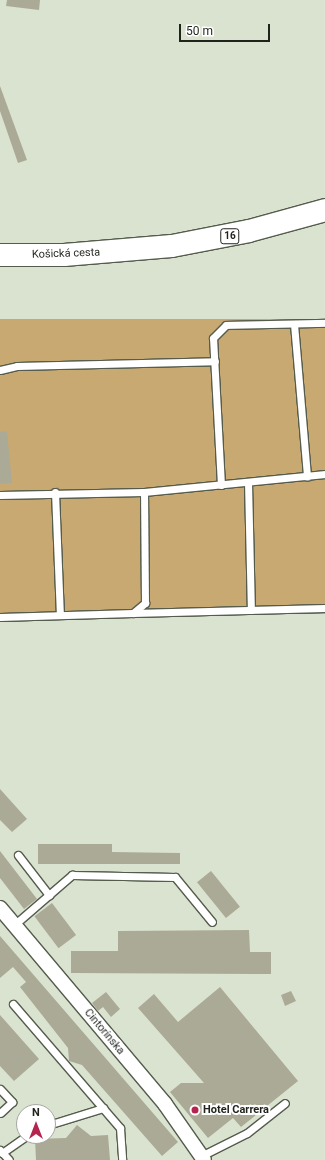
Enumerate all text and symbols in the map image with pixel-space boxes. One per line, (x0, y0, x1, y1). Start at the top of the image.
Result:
scale bar (181, 16, 272, 42)
text: 50 m (186, 24, 213, 38)
road number: 16 (220, 228, 240, 244)
street label: Košická cesta (32, 246, 100, 262)
street label: Cintorínska (81, 1007, 127, 1057)
place label: Hotel Carrera (203, 1103, 269, 1117)
north arrow (16, 1104, 56, 1144)
marker: Hotel Carrera (190, 1105, 200, 1115)
text: N (32, 1106, 40, 1119)

